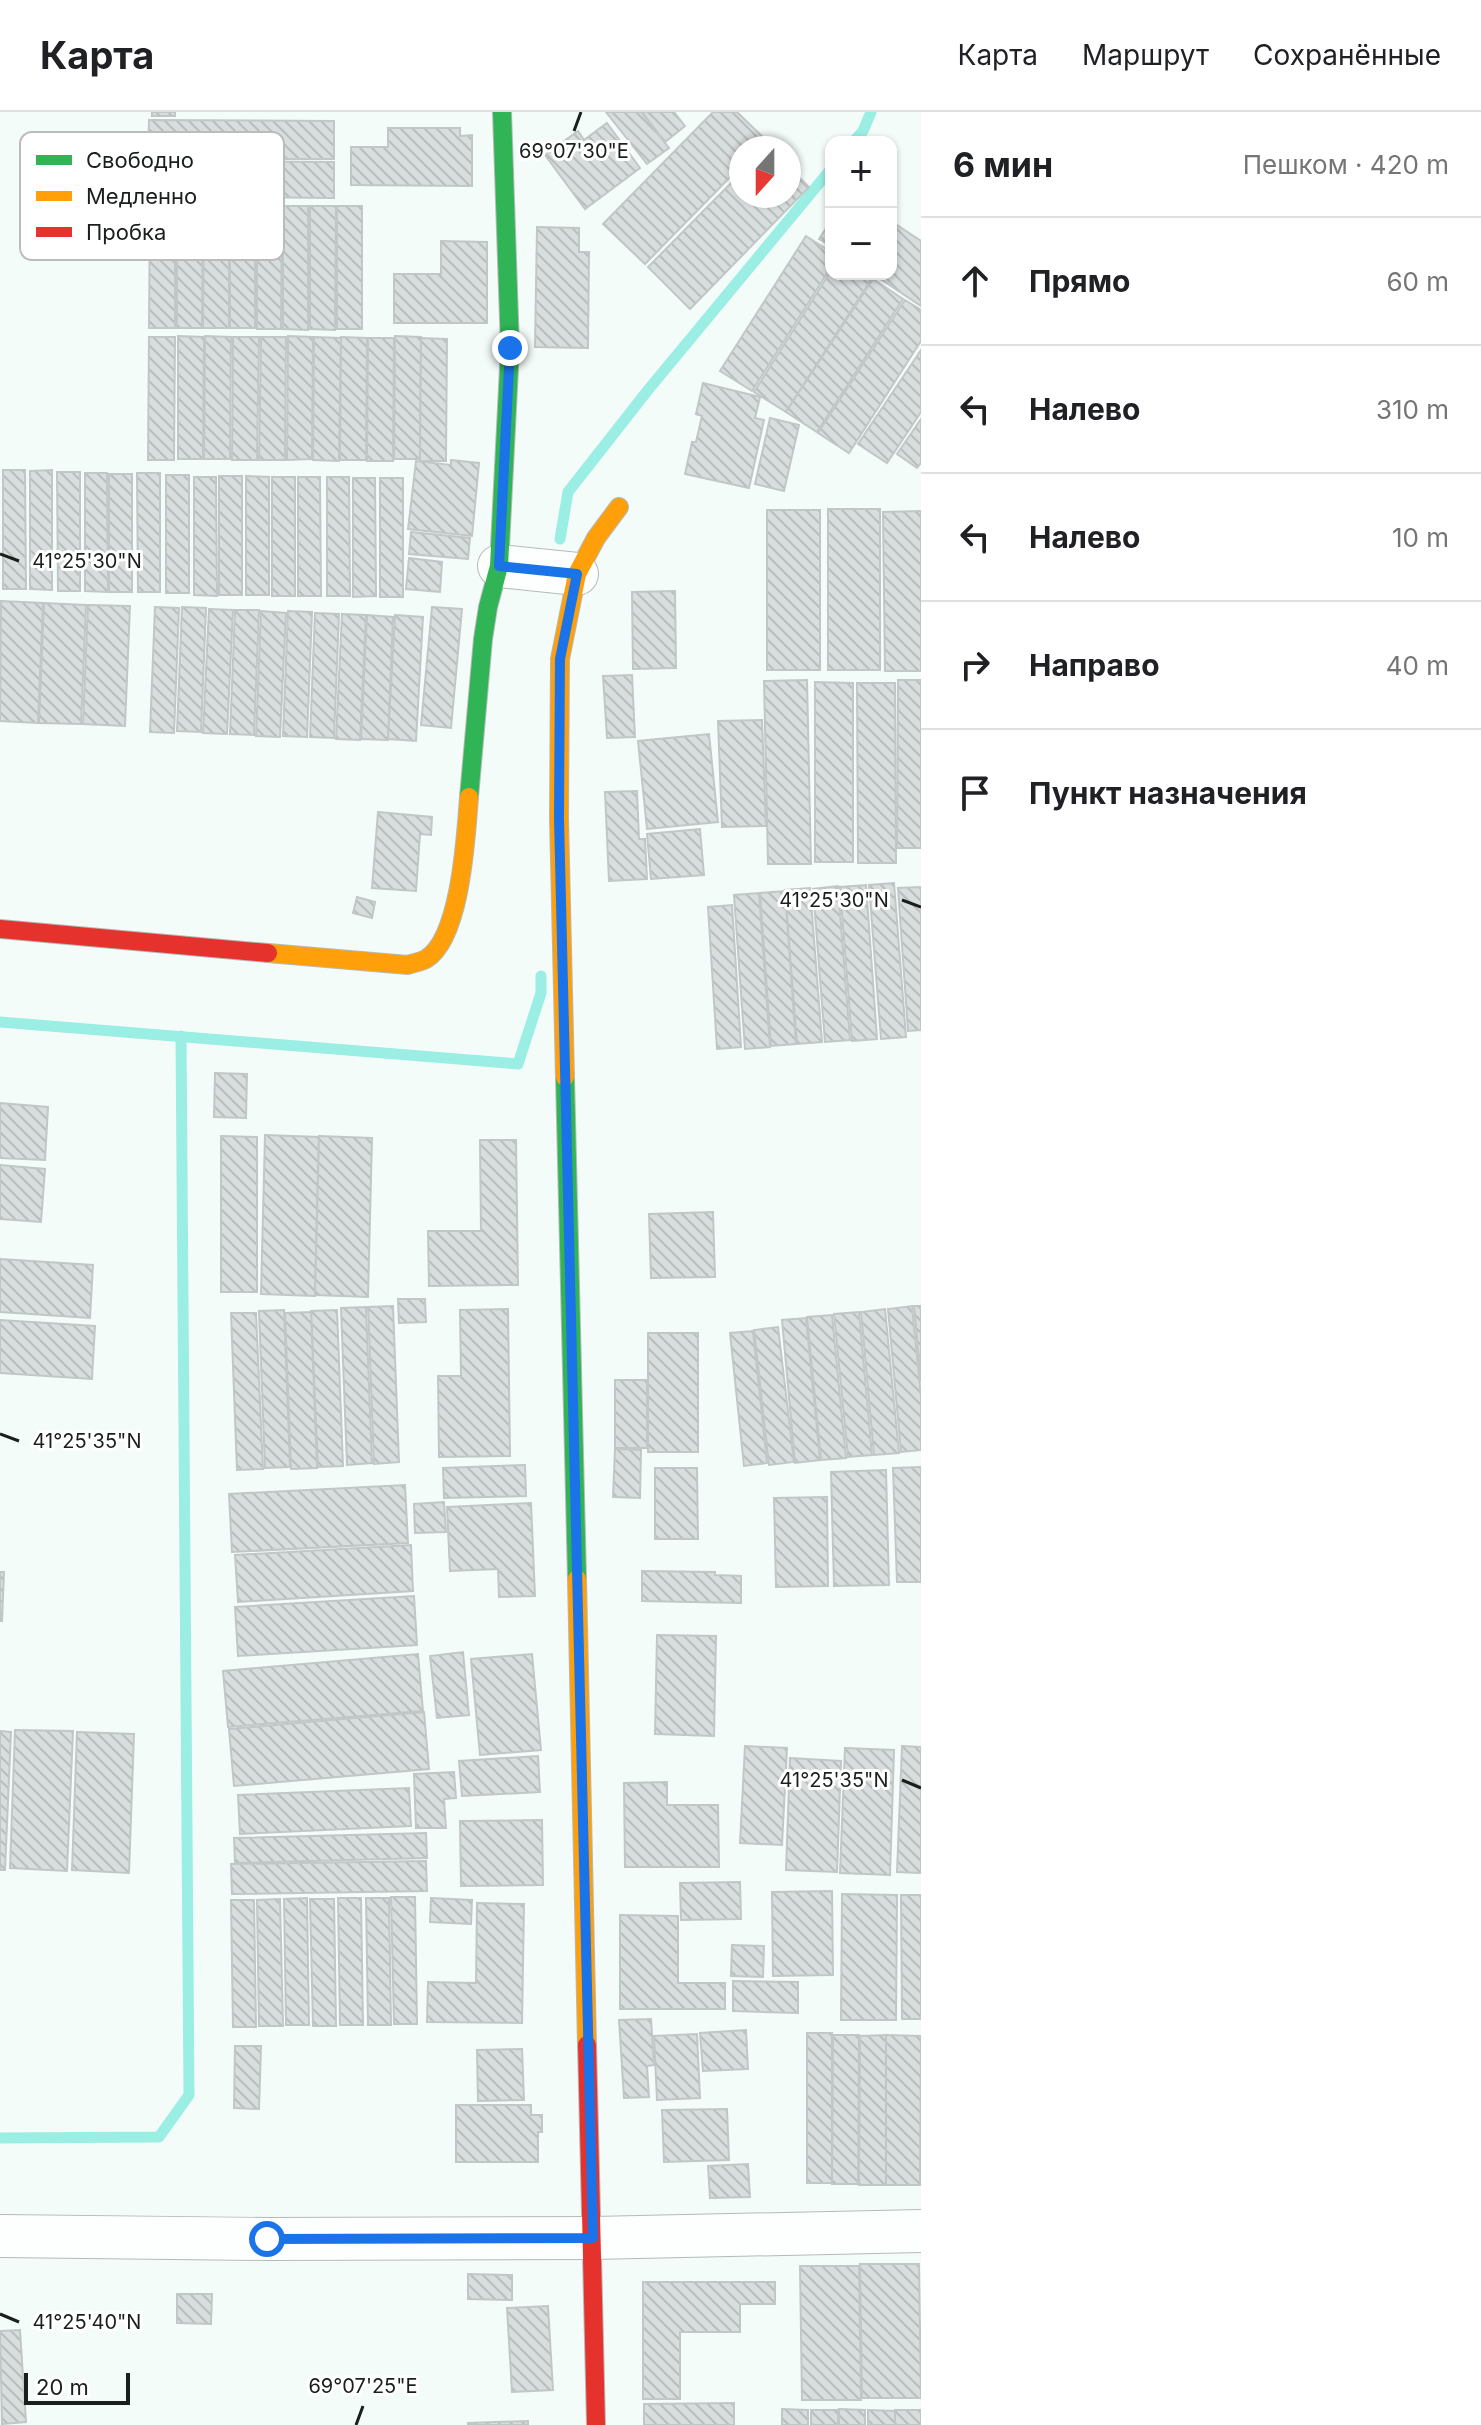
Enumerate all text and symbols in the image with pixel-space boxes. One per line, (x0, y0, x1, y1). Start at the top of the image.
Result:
text: Карта (40, 32, 154, 78)
text: Карта (958, 38, 1038, 72)
text: Маршрут (1082, 38, 1209, 72)
text: Сохранённые (1253, 38, 1441, 72)
legend (20, 132, 284, 260)
north arrow (729, 136, 801, 208)
map controls (825, 136, 897, 280)
button: + (825, 136, 897, 208)
text: 69°07'30"E (519, 139, 629, 163)
text: 6 мин (953, 144, 1053, 185)
text: Свободно (86, 147, 194, 173)
text: Пешком · 420 m (1243, 149, 1449, 180)
text: Медленно (86, 183, 197, 209)
button: − (825, 208, 897, 280)
text: Пробка (86, 219, 166, 245)
icon: ahead (953, 259, 997, 303)
text: Прямо (1029, 263, 1130, 299)
text: 60 m (1386, 266, 1449, 297)
route end (492, 330, 528, 366)
icon: left (953, 387, 997, 431)
text: Налево (1029, 391, 1141, 427)
text: 310 m (1376, 394, 1449, 425)
icon: left (953, 515, 997, 559)
text: Налево (1029, 519, 1141, 555)
text: 10 m (1392, 522, 1449, 553)
text: 41°25'30"N (32, 549, 142, 573)
icon: right (953, 643, 997, 687)
text: Направо (1029, 647, 1160, 683)
text: 40 m (1386, 650, 1449, 681)
icon: arrive (953, 771, 997, 815)
text: Пункт назначения (1029, 775, 1307, 811)
text: 41°25'30"N (779, 888, 889, 912)
text: 41°25'35"N (32, 1429, 142, 1453)
text: 41°25'35"N (779, 1768, 889, 1792)
route start (249, 2221, 285, 2257)
text: 41°25'40"N (33, 2310, 141, 2334)
scale bar (24, 2369, 130, 2405)
text: 20 m (36, 2374, 89, 2400)
text: 69°07'25"E (308, 2374, 418, 2398)

